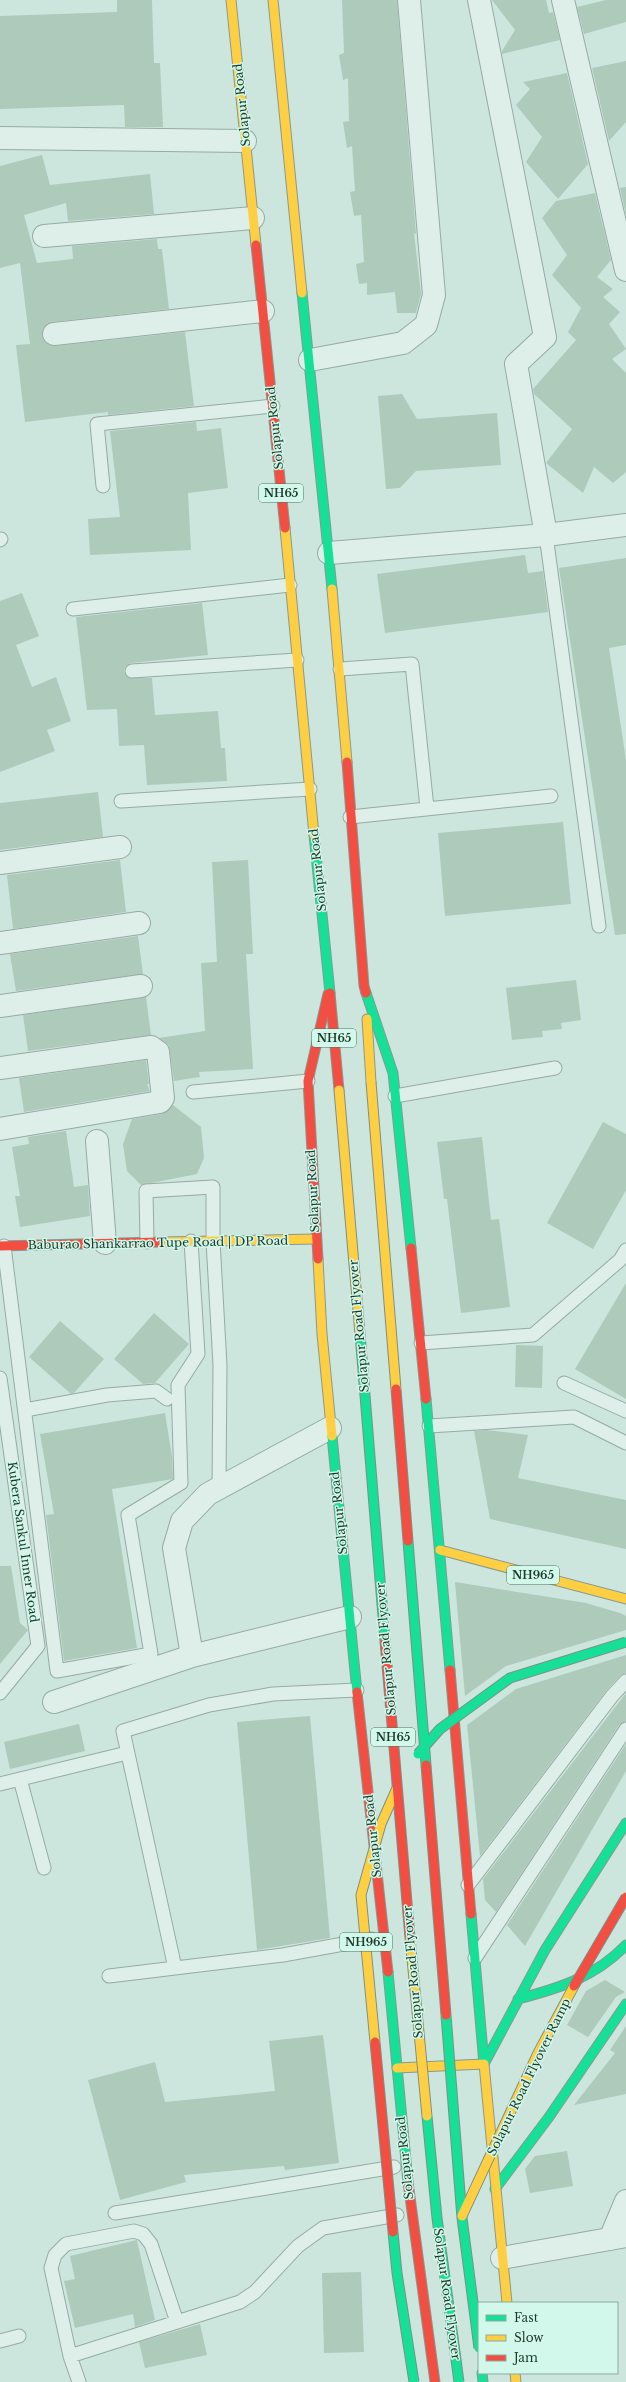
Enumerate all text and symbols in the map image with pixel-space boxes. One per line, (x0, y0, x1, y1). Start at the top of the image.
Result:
street label: Solapur Road (230, 63, 253, 147)
street label: Solapur Road (263, 386, 286, 470)
road number: NH65 (259, 484, 303, 502)
street label: Solapur Road (306, 828, 329, 912)
road number: NH65 (312, 1029, 356, 1047)
street label: Solapur Road (303, 1149, 322, 1233)
street label: Baburao Shankarrao Tupe Road | DP Road (27, 1233, 289, 1252)
street label: Solapur Road Flyover (345, 1259, 372, 1393)
street label: Kubera Sankul Inner Road (5, 1461, 42, 1623)
street label: Solapur Road (327, 1471, 350, 1555)
road number: NH965 (507, 1566, 559, 1584)
street label: Solapur Road Flyover (372, 1582, 399, 1716)
road number: NH65 (371, 1728, 415, 1746)
street label: Solapur Road (361, 1794, 384, 1878)
street label: Solapur Road Flyover (399, 1905, 426, 2039)
road number: NH965 (340, 1933, 392, 1951)
street label: Solapur Road Flyover Ramp (484, 1996, 573, 2158)
street label: Solapur Road (393, 2116, 416, 2200)
street label: Solapur Road Flyover (431, 2227, 464, 2361)
legend (478, 2302, 618, 2374)
text: Fast (514, 2310, 539, 2325)
text: Slow (514, 2330, 544, 2345)
text: Jam (512, 2350, 538, 2365)

